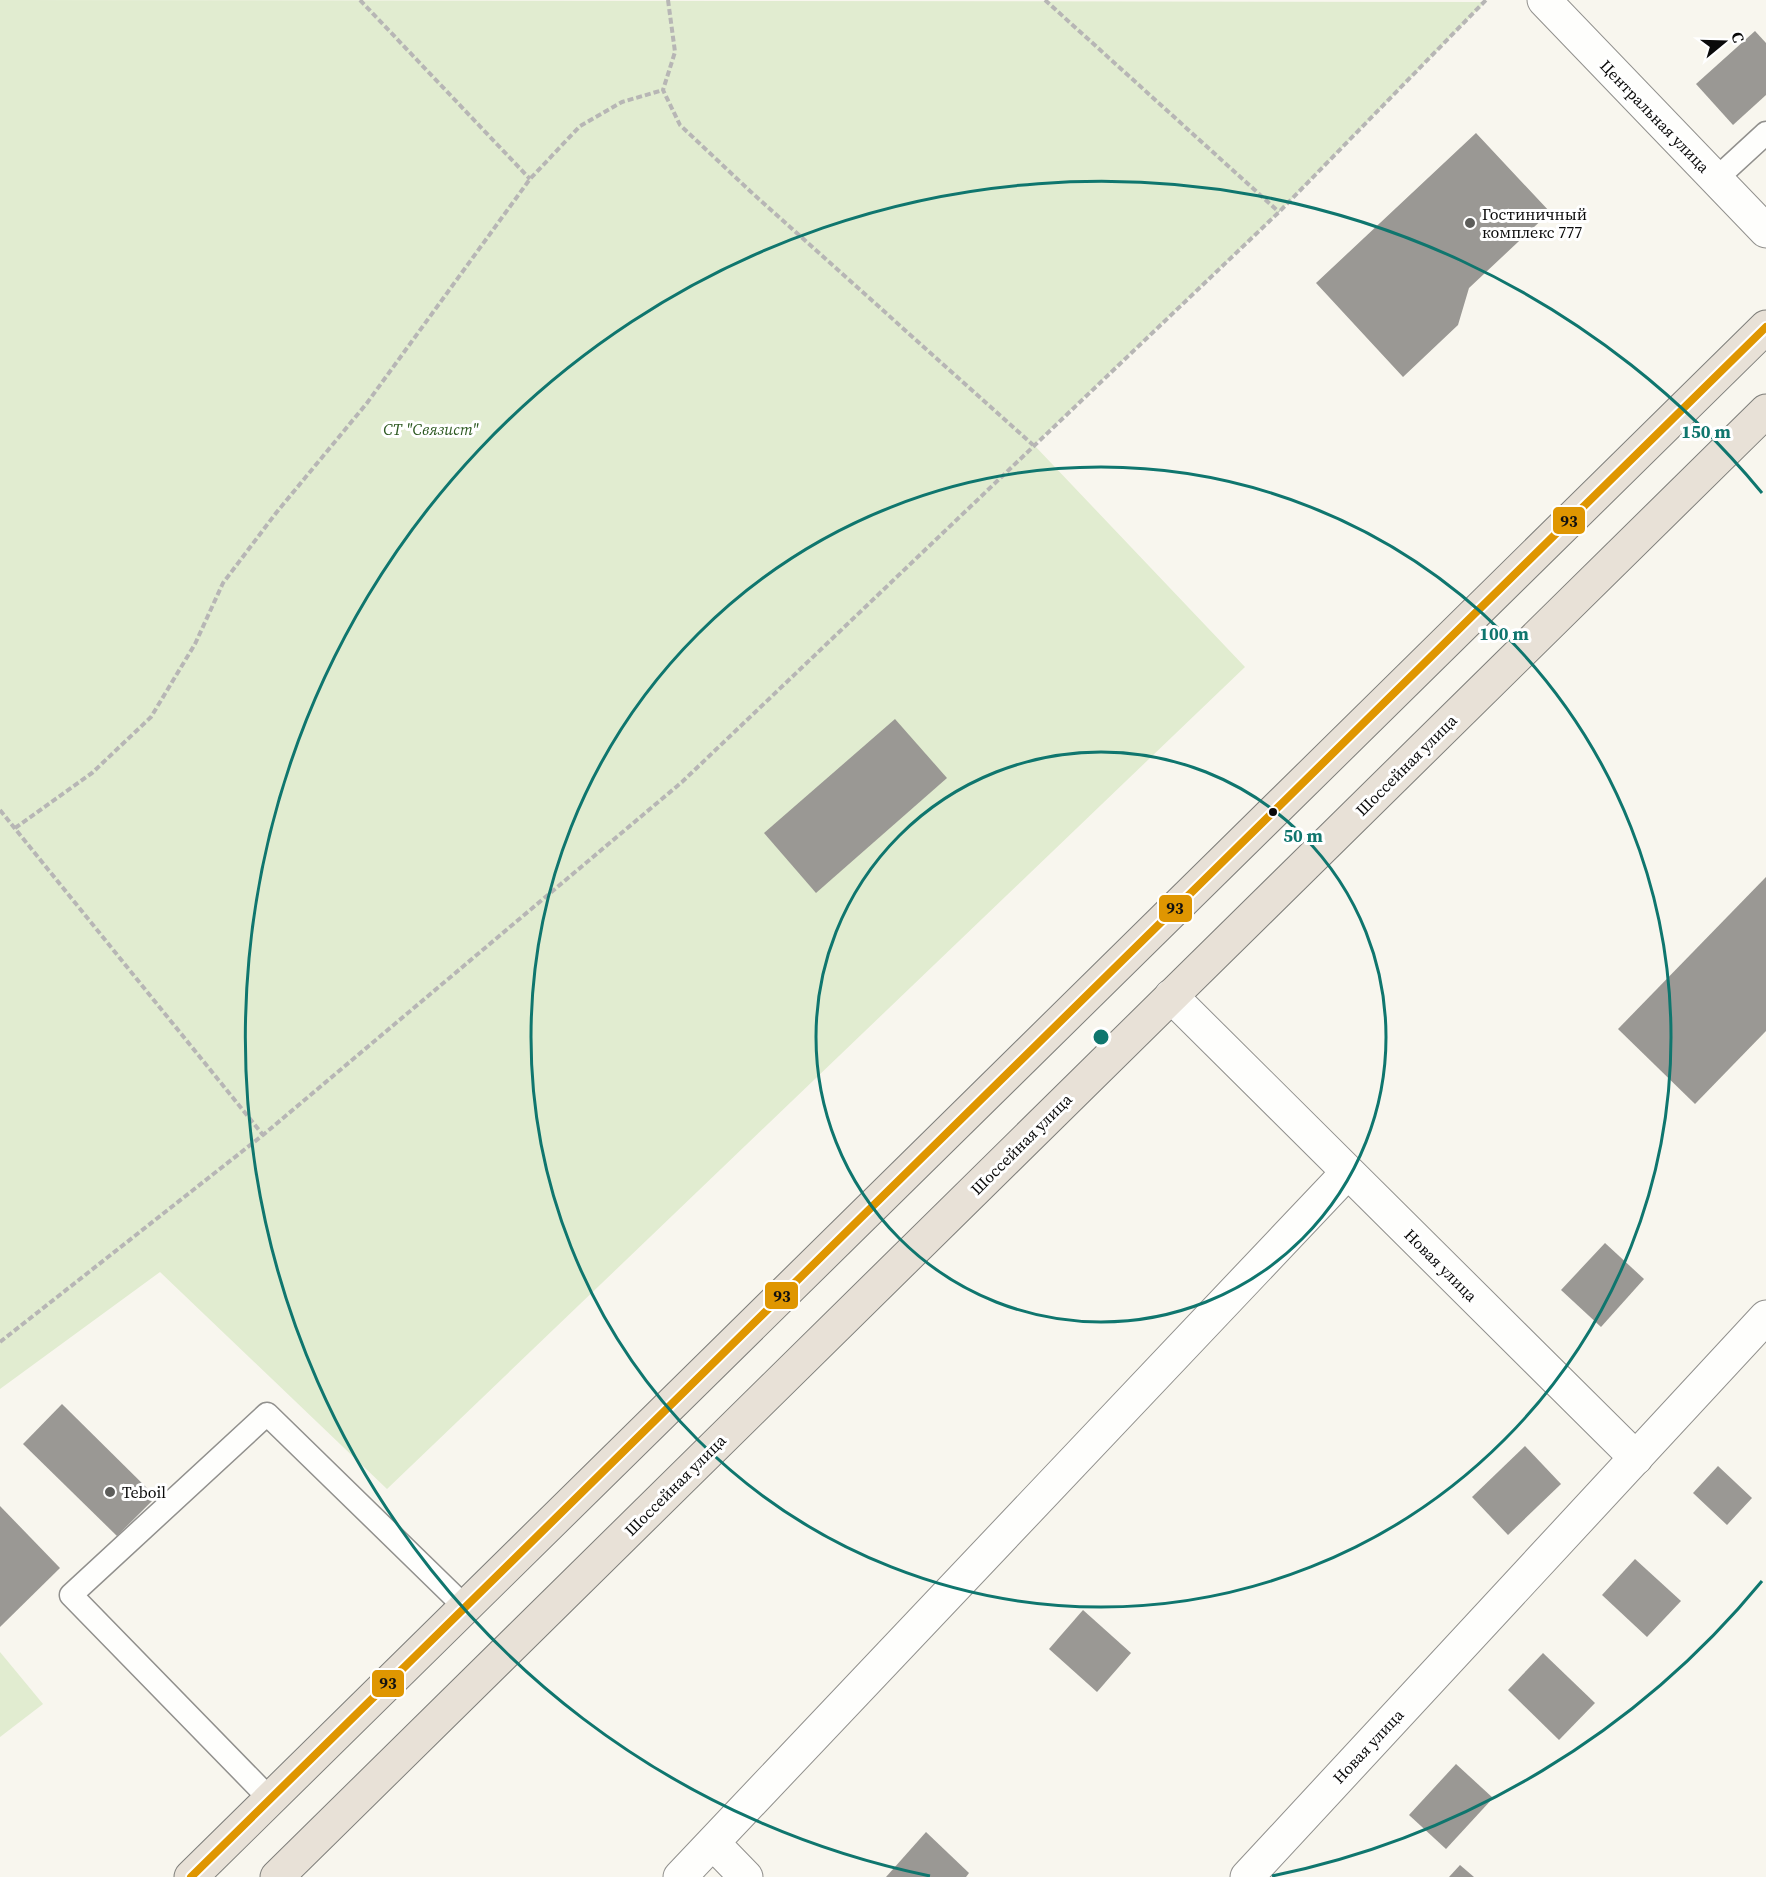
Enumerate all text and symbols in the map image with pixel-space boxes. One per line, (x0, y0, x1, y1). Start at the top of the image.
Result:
north arrow (1694, 12, 1754, 72)
text: С (1726, 29, 1750, 45)
street label: Центральная улица (1595, 55, 1715, 178)
place label: Гостиничный комплекс 777 (1482, 203, 1587, 243)
marker: Гостиничный комплекс 777 (1463, 216, 1477, 230)
park label: СТ "Связист" (383, 418, 479, 440)
text: 150 m (1681, 419, 1731, 444)
line badge: 93 (1552, 506, 1586, 535)
text: 93 (1560, 510, 1578, 532)
text: 100 m (1479, 621, 1529, 646)
street label: Шоссейная улица (1351, 709, 1462, 820)
unlabelled marker (1267, 806, 1279, 818)
text: 50 m (1283, 823, 1323, 848)
line badge: 93 (1158, 894, 1193, 923)
text: 93 (1166, 897, 1184, 919)
centre of rings (1091, 1027, 1111, 1047)
street label: Шоссейная улица (966, 1088, 1077, 1199)
street label: Новая улица (1400, 1224, 1483, 1307)
line badge: 93 (764, 1281, 799, 1310)
text: 93 (773, 1285, 791, 1307)
street label: Шоссейная улица (620, 1429, 731, 1540)
place label: Teboil (122, 1481, 166, 1503)
marker: Teboil (103, 1485, 117, 1499)
line badge: 93 (371, 1669, 405, 1698)
text: 93 (379, 1672, 397, 1694)
street label: Новая улица (1328, 1703, 1409, 1788)

